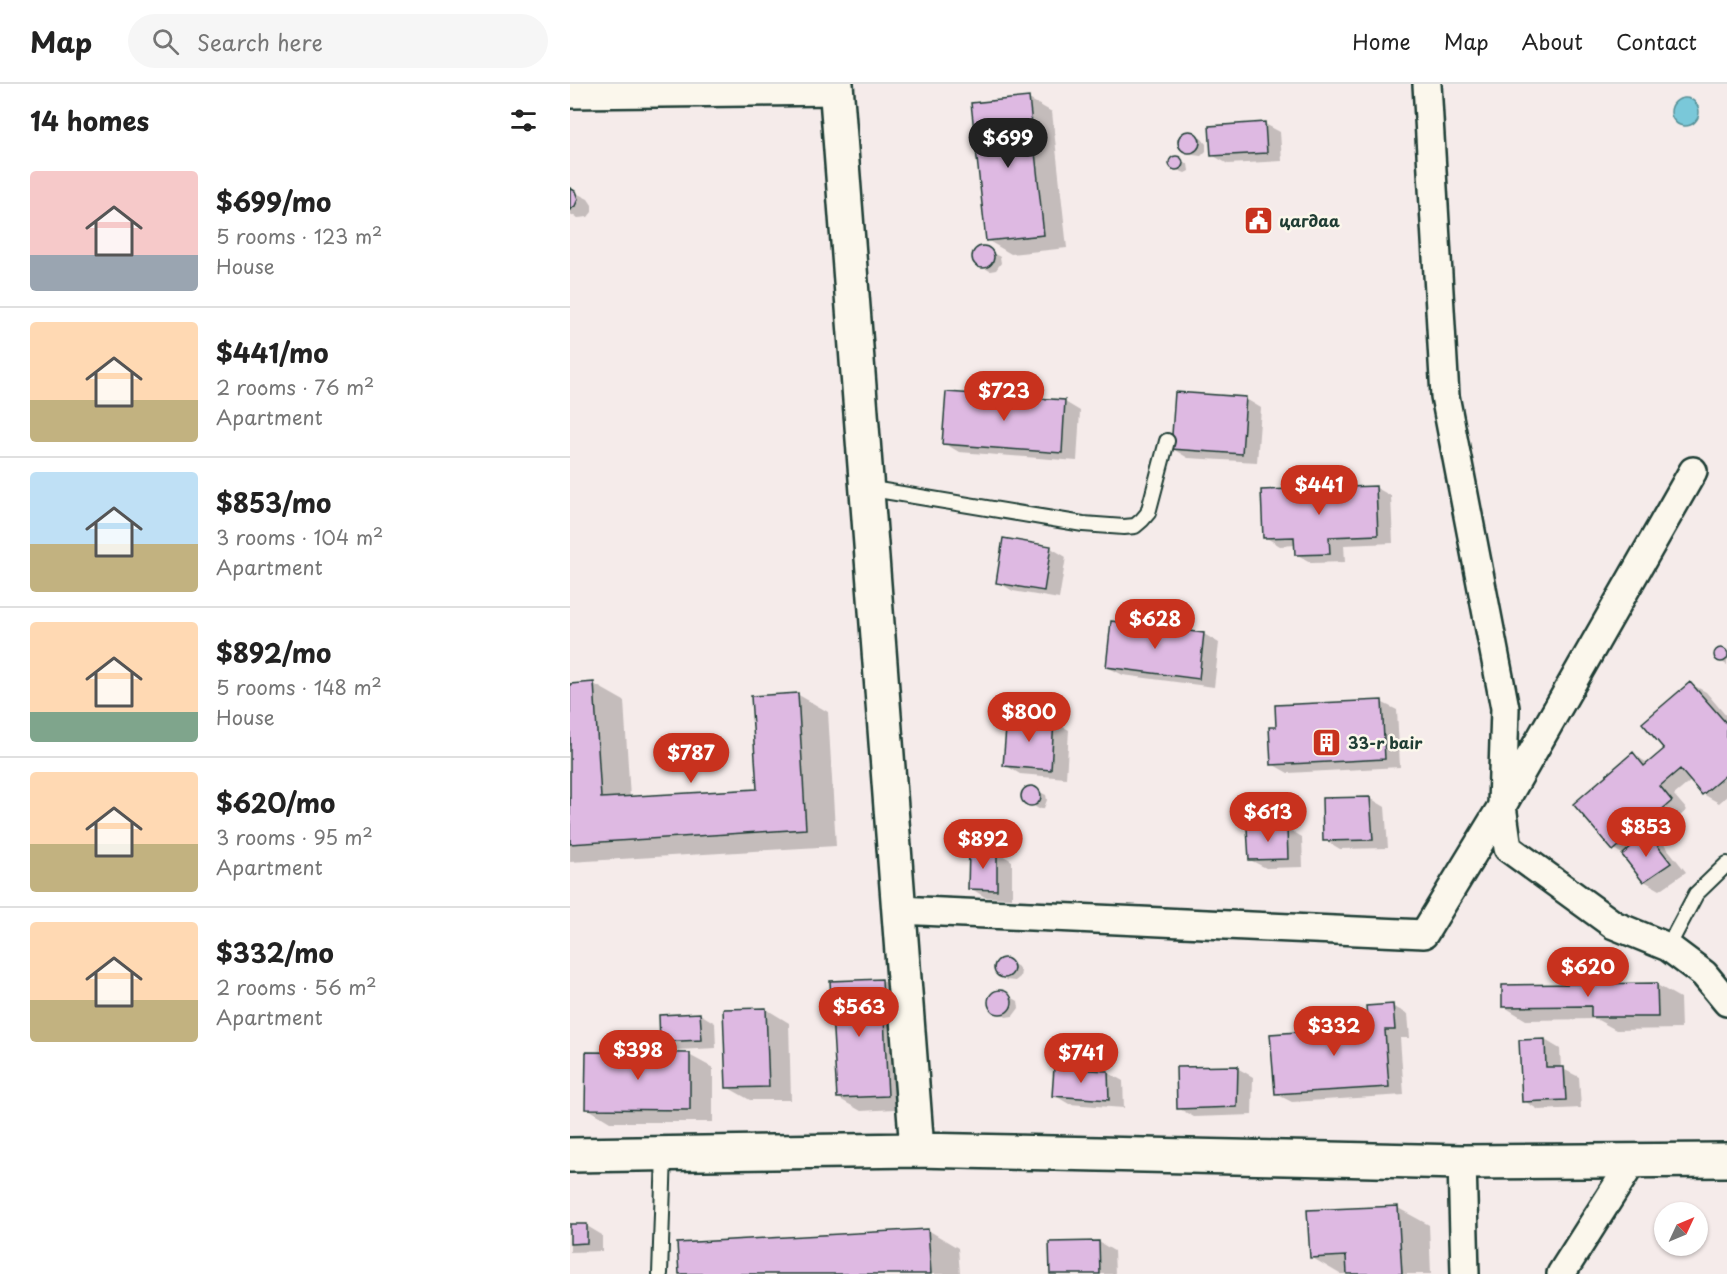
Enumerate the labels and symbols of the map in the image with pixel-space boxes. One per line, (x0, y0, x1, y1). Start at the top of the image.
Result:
pin: $699 (972, 118, 1044, 169)
public building icon: цагдаа (1242, 205, 1274, 237)
place label: цагдаа (1279, 208, 1340, 232)
pin: $723 (968, 371, 1040, 422)
pin: $441 (1283, 465, 1355, 516)
pin: $628 (1119, 599, 1191, 650)
pin: $800 (993, 692, 1065, 743)
building icon: 33-r bair (1311, 727, 1343, 759)
place label: 33-r bair (1348, 730, 1423, 754)
pin: $787 (655, 733, 727, 784)
pin: $613 (1232, 792, 1304, 843)
pin: $853 (1610, 807, 1682, 858)
pin: $892 (947, 819, 1019, 870)
pin: $620 (1552, 947, 1624, 998)
pin: $563 (823, 987, 895, 1038)
pin: $332 (1298, 1006, 1370, 1057)
pin: $398 (602, 1030, 674, 1081)
pin: $741 (1045, 1033, 1117, 1084)
north arrow (1654, 1202, 1708, 1256)

